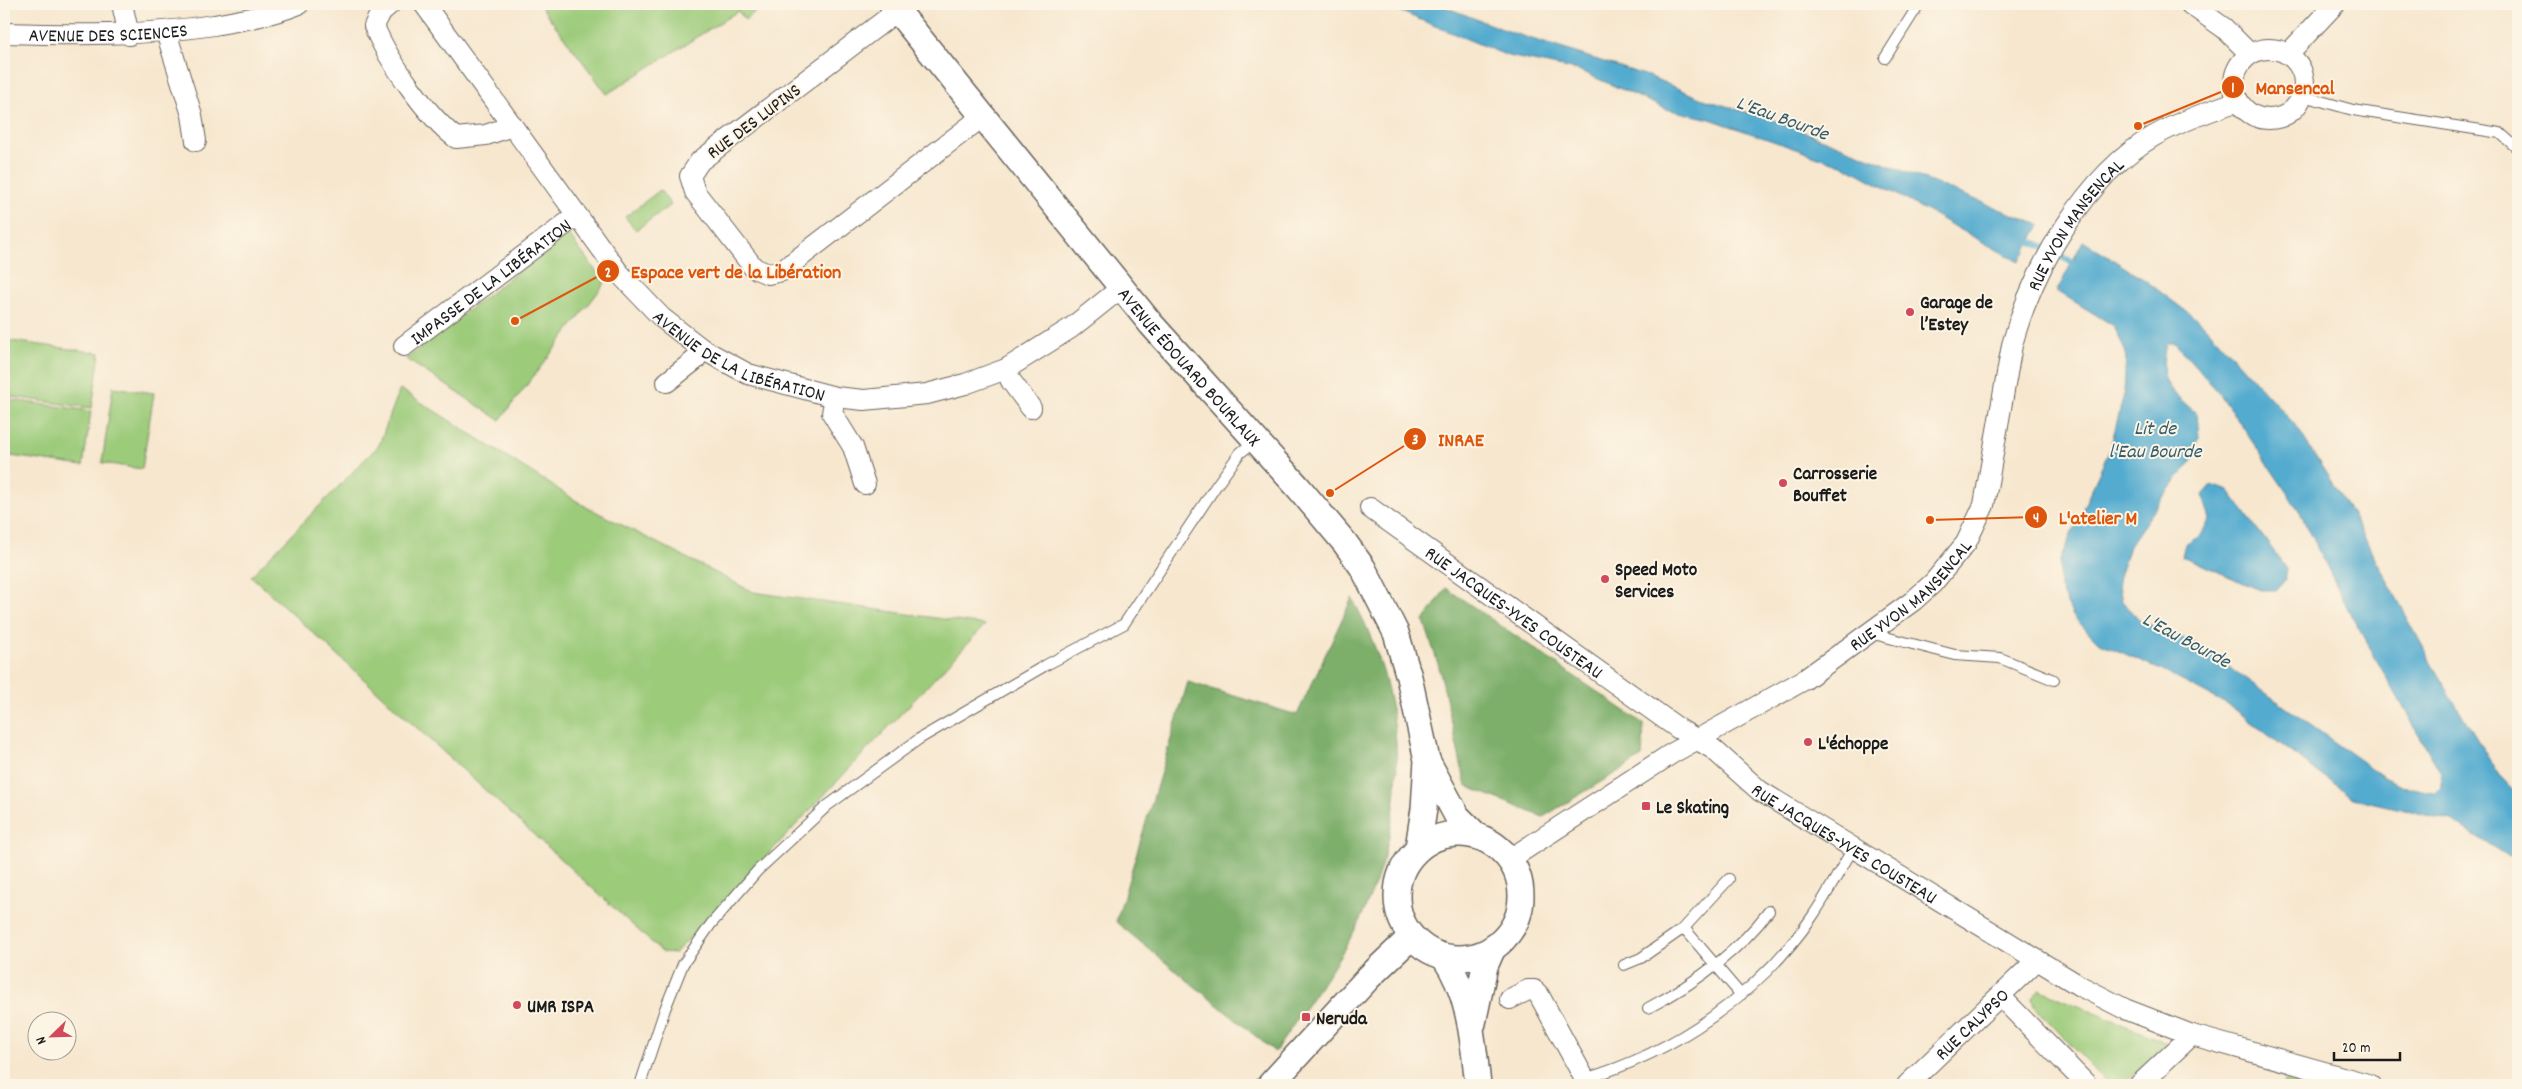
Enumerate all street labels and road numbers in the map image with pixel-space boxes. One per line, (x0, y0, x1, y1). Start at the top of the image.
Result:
street label: AVENUE DES SCIENCES (28, 19, 189, 51)
street label: RUE DES LUPINS (702, 78, 808, 167)
street label: RUE YVON MANSENCAL (2022, 153, 2132, 296)
street label: IMPASSE DE LA LIBÉRATION (406, 214, 579, 354)
street label: AVENUE ÉDOUARD BOURLAUX (1110, 283, 1265, 454)
street label: AVENUE DE LA LIBÉRATION (645, 306, 827, 411)
street label: RUE YVON MANSENCAL (1845, 535, 1980, 660)
street label: RUE JACQUES-YVES COUSTEAU (1418, 541, 1607, 687)
street label: RUE JACQUES-YVES COUSTEAU (1744, 779, 1941, 913)
street label: RUE CALYPSO (1930, 984, 2017, 1068)

